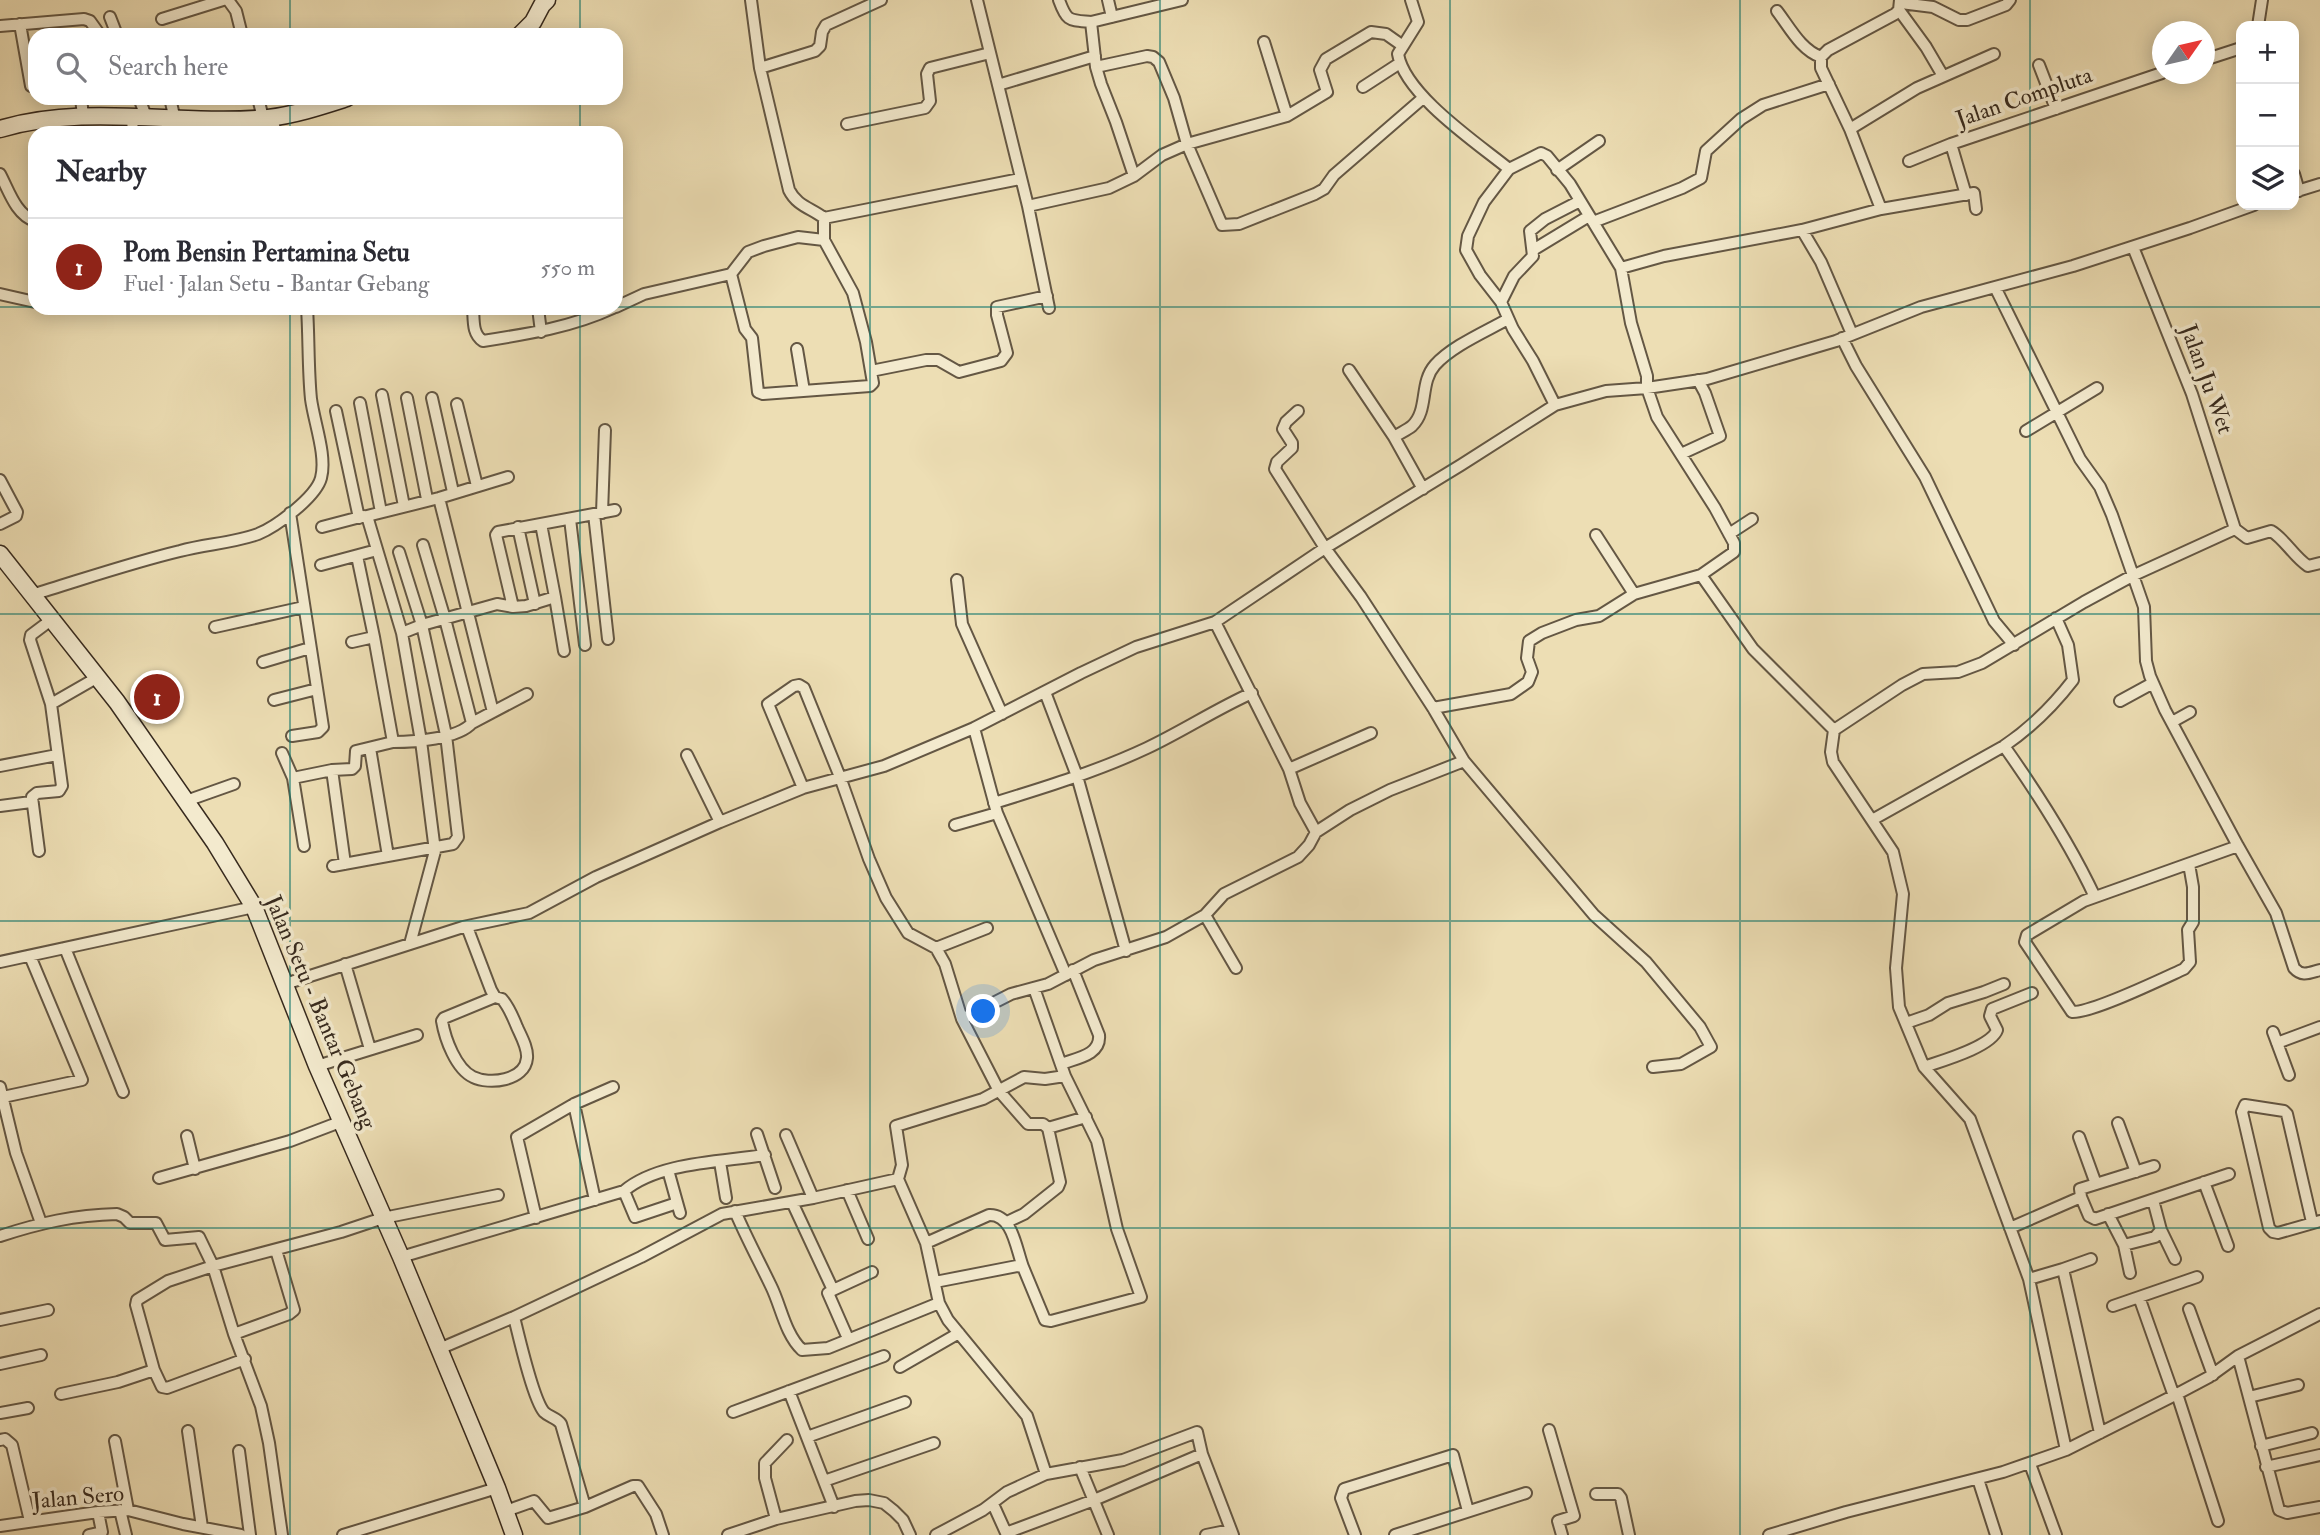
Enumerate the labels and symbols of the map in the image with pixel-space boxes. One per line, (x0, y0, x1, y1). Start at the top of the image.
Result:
north arrow (2152, 21, 2215, 84)
street label: Jalan Compluta (1951, 60, 2097, 135)
street label: Jalan Ju Wet (2173, 319, 2240, 438)
pin: 1 (134, 671, 180, 723)
street label: Jalan Setu - Bantar Gebang (258, 890, 384, 1134)
your location (966, 994, 1000, 1028)
street label: Jalan Sero (30, 1479, 125, 1516)

